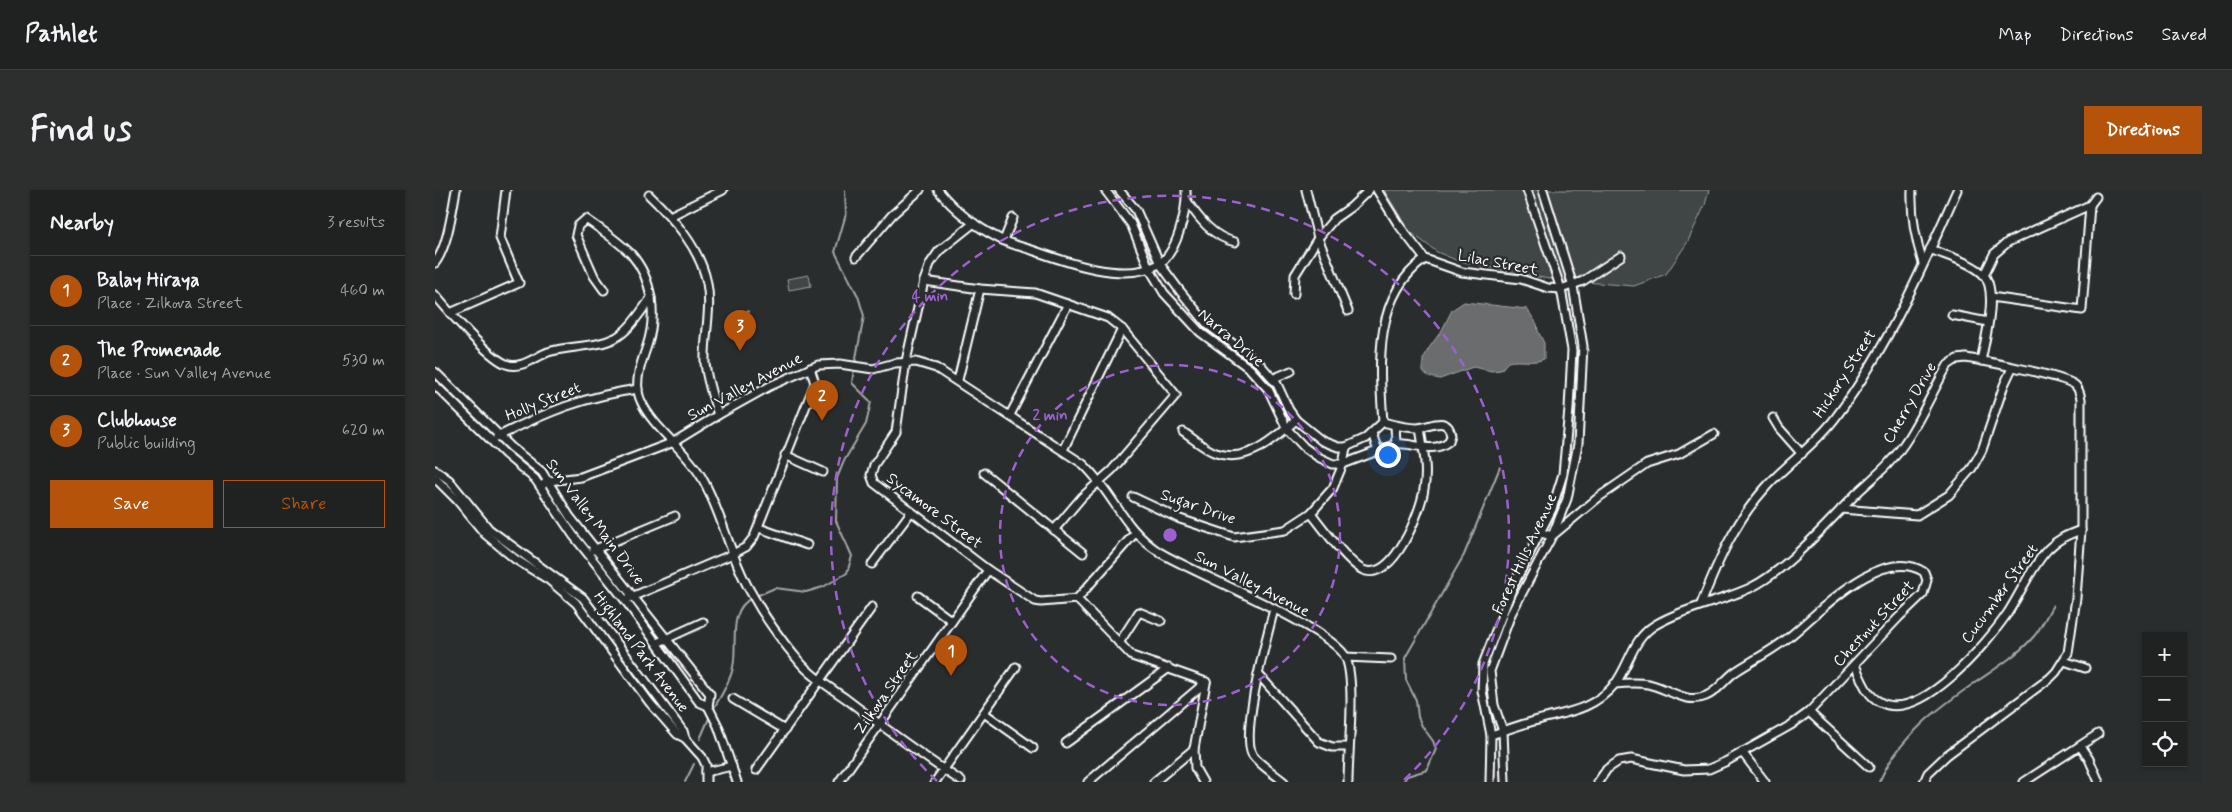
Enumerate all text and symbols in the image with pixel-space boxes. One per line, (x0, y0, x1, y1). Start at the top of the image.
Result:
text: Pathlet (25, 19, 97, 50)
text: Map (1999, 23, 2032, 47)
text: Directions (2060, 23, 2134, 47)
text: Saved (2162, 23, 2207, 47)
button: Directions (2084, 106, 2202, 154)
text: Find us (30, 107, 132, 153)
text: Nearby (50, 209, 114, 237)
text: 3 results (327, 212, 385, 233)
street label: Lilac Street (1456, 245, 1541, 281)
text: Balay Hiraya (97, 268, 200, 293)
text: 1 (62, 280, 70, 301)
text: 460 m (340, 280, 385, 301)
text: 4 min (912, 287, 948, 307)
text: Place · Zilkova Street (97, 293, 243, 314)
street label: Narra Drive (1193, 304, 1269, 372)
pin: 3 (724, 310, 756, 351)
street label: Hickory Street (1809, 325, 1882, 422)
text: The Promenade (97, 338, 221, 363)
street label: Sun Valley Avenue (684, 348, 806, 426)
text: 2 (62, 350, 70, 371)
text: 530 m (342, 350, 385, 371)
street label: Cherry Drive (1878, 358, 1942, 448)
text: Place · Sun Valley Avenue (97, 363, 271, 384)
street label: Holly Street (502, 377, 584, 427)
pin: 2 (806, 380, 838, 421)
text: 2 min (1032, 406, 1068, 426)
text: Clubhouse (97, 408, 177, 433)
text: 3 (62, 420, 70, 441)
text: 620 m (342, 420, 385, 441)
text: Public building (97, 433, 196, 454)
your location (1375, 442, 1401, 468)
street label: Sun Valley Main Drive (541, 455, 649, 589)
street label: Sycamore Street (882, 468, 987, 554)
button: Save (50, 480, 213, 528)
button: Share (223, 480, 385, 528)
street label: Sugar Drive (1157, 484, 1238, 531)
street label: Forest Hills Avenue (1488, 490, 1562, 618)
centre of rings (1161, 526, 1179, 544)
street label: Cucumber Street (1957, 540, 2043, 648)
street label: Sun Valley Avenue (1191, 546, 1313, 622)
street label: Chestnut Street (1829, 576, 1920, 672)
street label: Highland Park Avenue (588, 587, 693, 717)
map controls (2142, 632, 2187, 767)
button: + (2142, 632, 2187, 677)
pin: 1 (935, 635, 967, 676)
street label: Zilkova Street (849, 646, 923, 739)
button: − (2142, 677, 2187, 722)
button: locate (2142, 722, 2187, 767)

